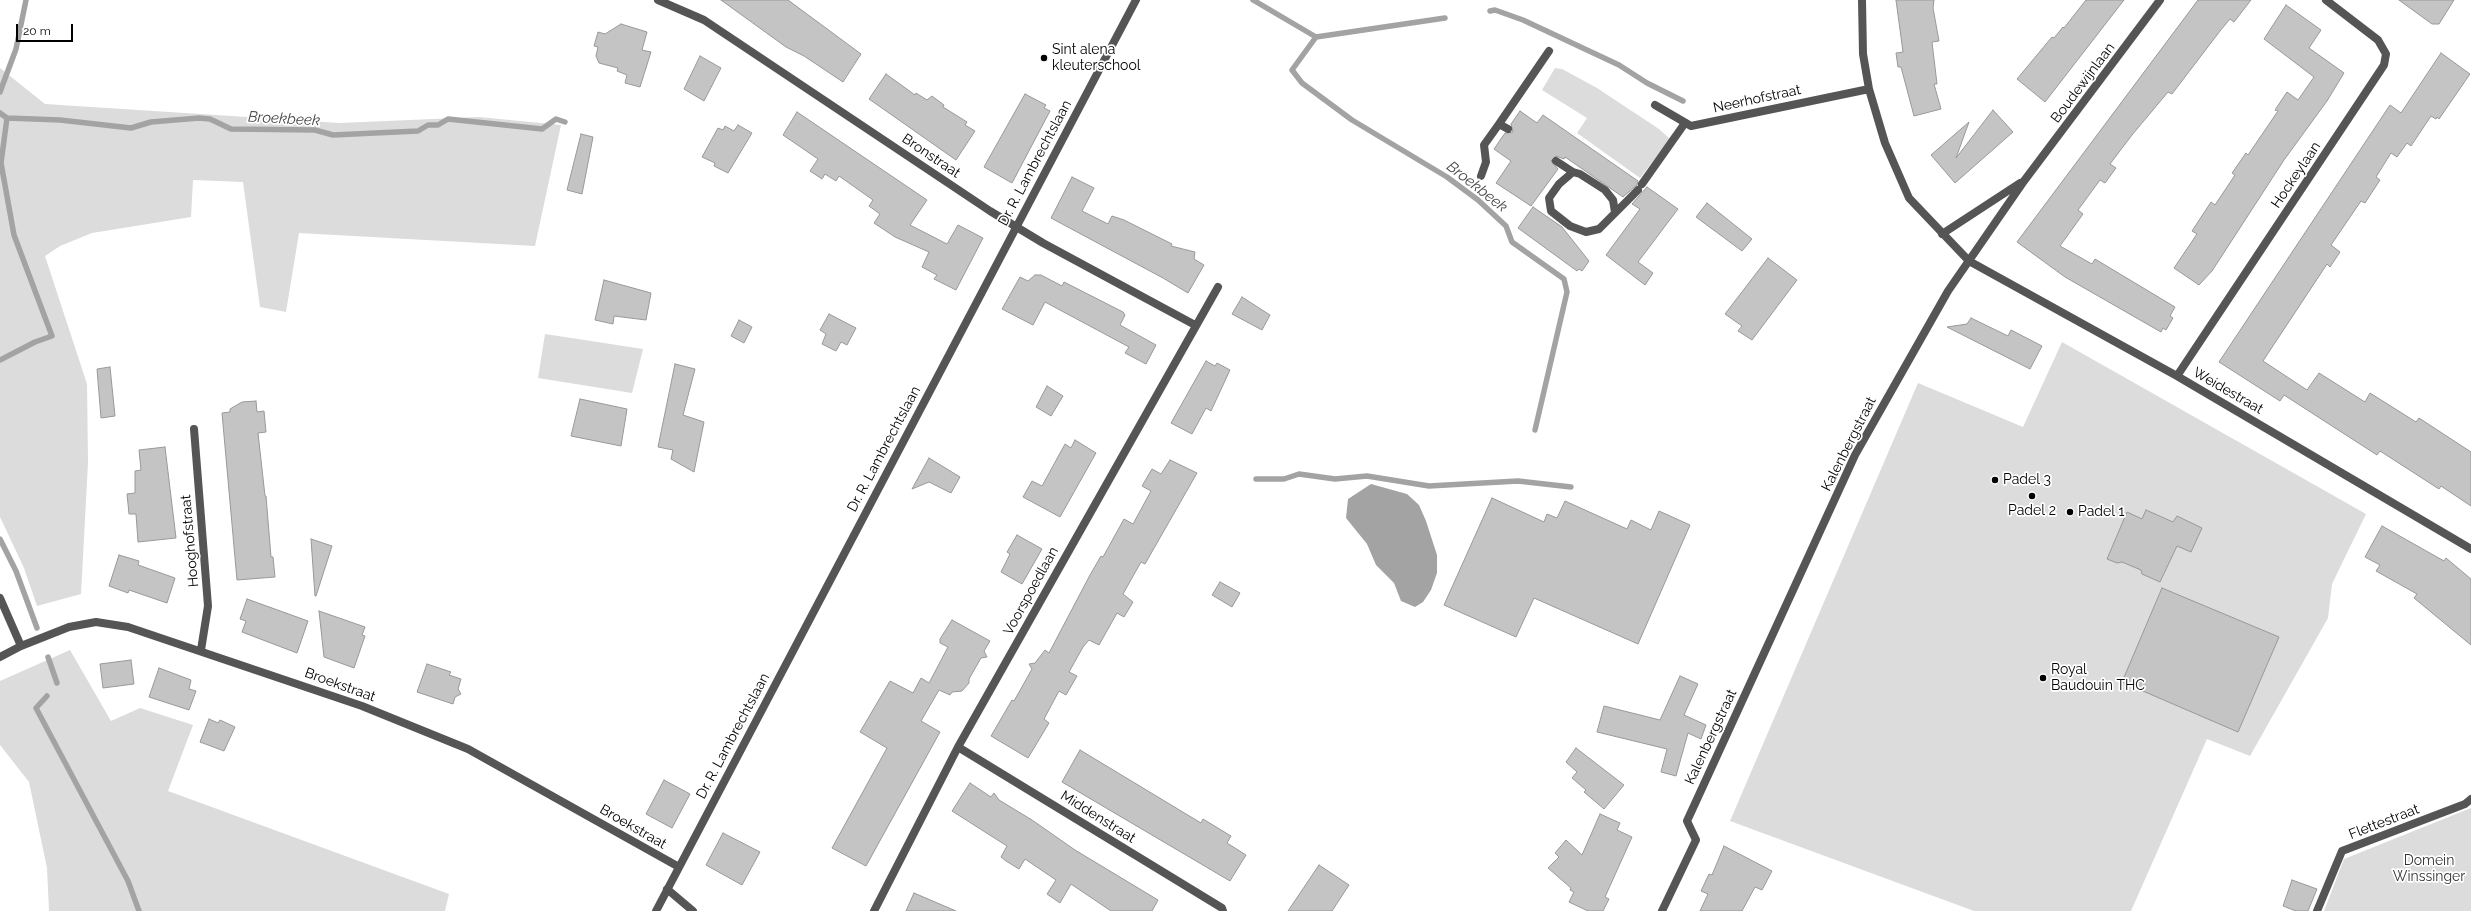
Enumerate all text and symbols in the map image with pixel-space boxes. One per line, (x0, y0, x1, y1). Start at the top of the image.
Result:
scale bar (18, 16, 75, 42)
text: 20 m (23, 24, 51, 38)
street label: Boudewijnlaan (2048, 40, 2118, 126)
place label: Sint alena kleuterschool (1052, 42, 1141, 74)
marker: Sint alena kleuterschool (1039, 53, 1049, 63)
street label: Neerhofstraat (1712, 82, 1802, 116)
street label: Dr. R. Lambrechtslaan (995, 97, 1075, 229)
water label: Broekbeek (247, 108, 321, 130)
street label: Bronstraat (899, 130, 963, 182)
street label: Hockeylaan (2268, 139, 2324, 211)
water label: Broekbeek (1443, 158, 1511, 216)
street label: Weidestraat (2190, 364, 2266, 418)
street label: Dr. R. Lambrechtslaan (844, 383, 924, 515)
street label: Kalenbergstraat (1818, 394, 1880, 494)
place label: Padel 3 (2003, 472, 2051, 488)
marker: Padel 3 (1990, 475, 2000, 485)
marker: Padel 2 (2027, 491, 2037, 501)
street label: Hooghofstraat (178, 494, 202, 588)
place label: Padel 2 (2008, 503, 2056, 519)
place label: Padel 1 (2078, 504, 2125, 520)
marker: Padel 1 (2065, 507, 2075, 517)
street label: Voorspoedlaan (1000, 544, 1062, 638)
place label: Royal Baudouin THC (2051, 662, 2145, 694)
street label: Broekstraat (302, 664, 378, 706)
street label: Dr. R. Lambrechtslaan (693, 670, 773, 802)
marker: Royal Baudouin THC (2038, 673, 2048, 683)
street label: Kalenbergstraat (1682, 687, 1740, 787)
street label: Middenstraat (1057, 787, 1139, 847)
street label: Broekstraat (597, 801, 669, 853)
street label: Flettestraat (2346, 801, 2422, 843)
park label: Domein Winssinger (2393, 853, 2465, 886)

